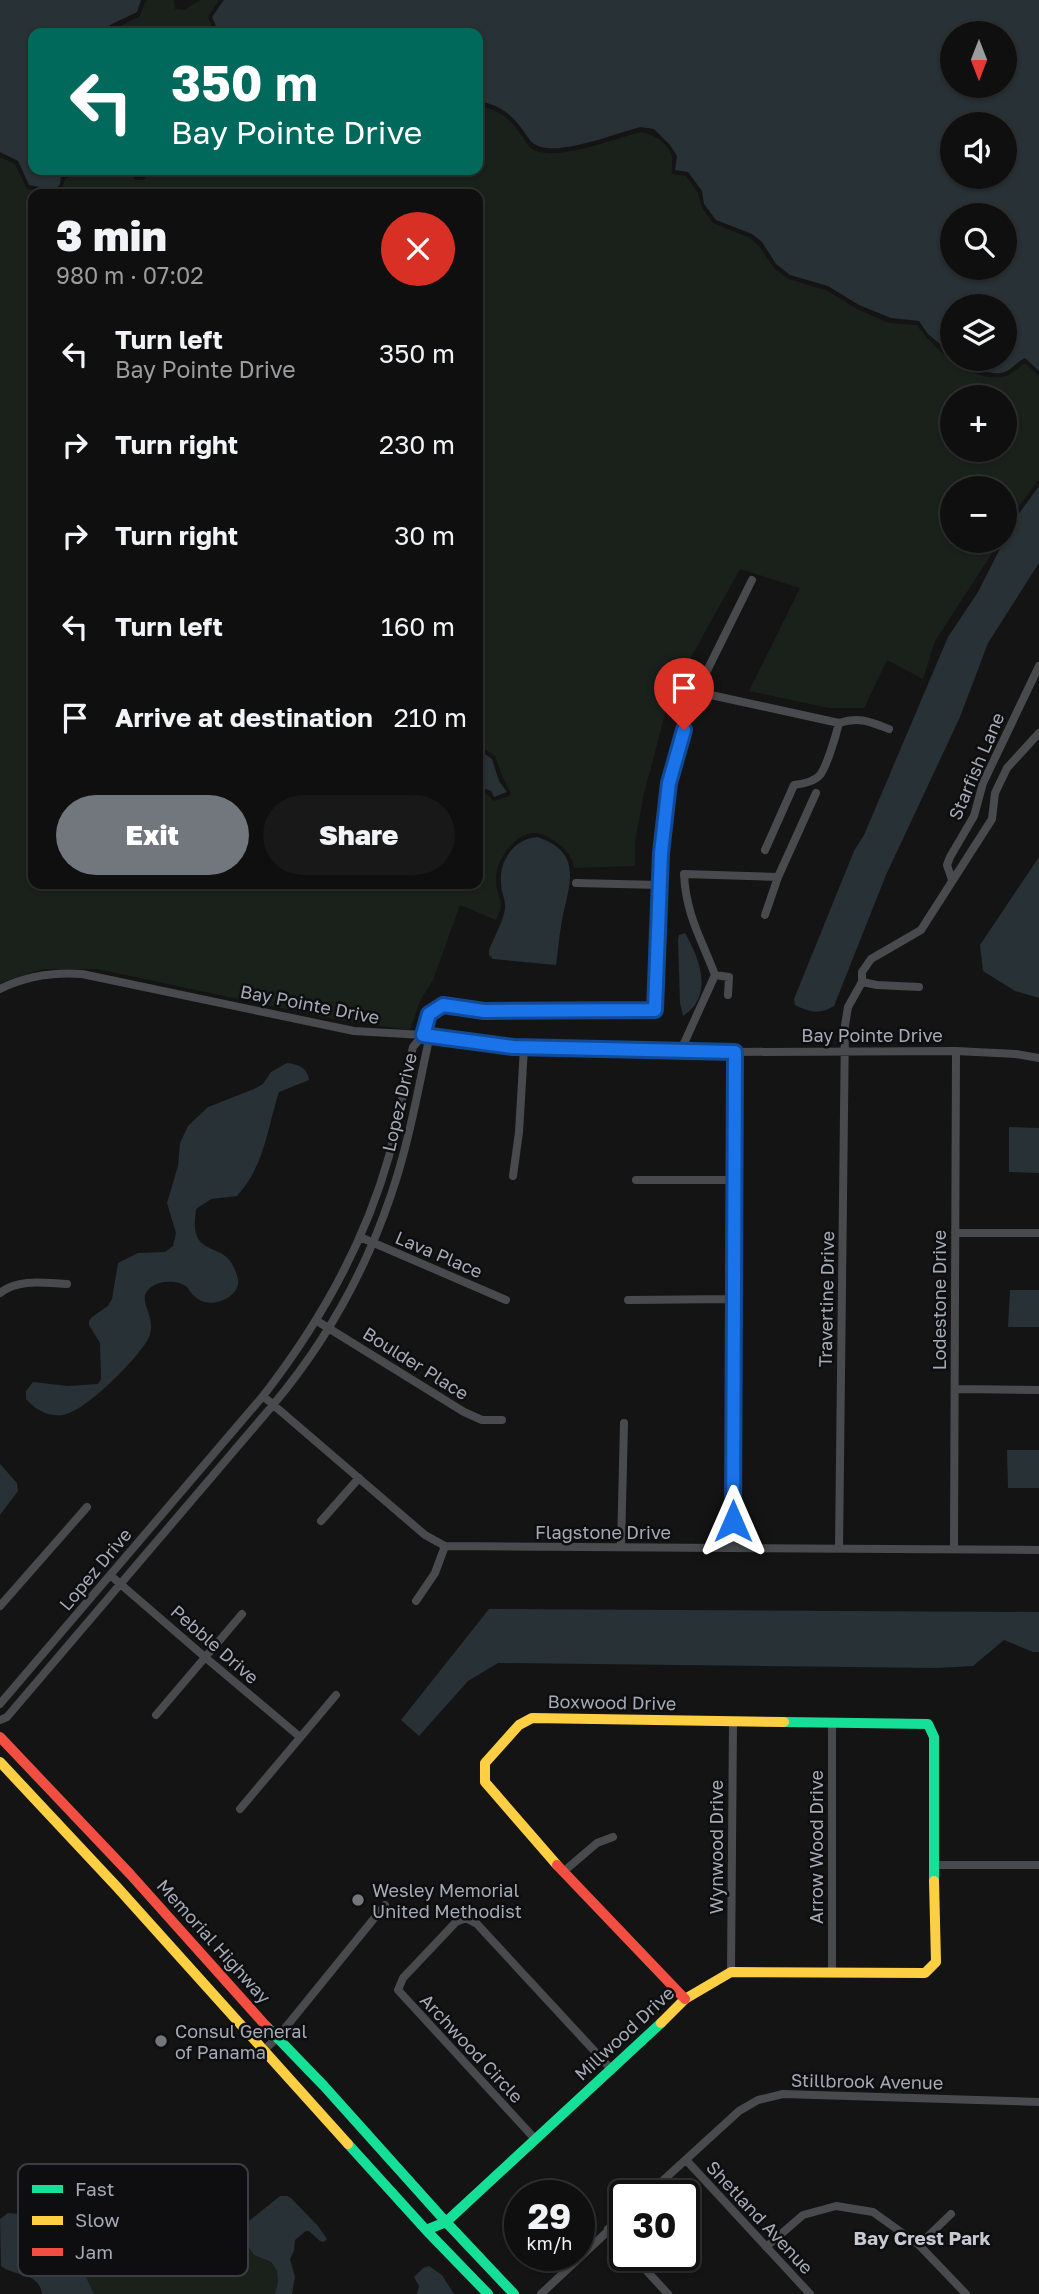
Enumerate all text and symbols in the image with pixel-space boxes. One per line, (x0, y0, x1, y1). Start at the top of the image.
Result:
north arrow (940, 21, 1017, 98)
map controls (940, 21, 1017, 553)
text: 350 m (171, 53, 318, 112)
icon: left (56, 56, 147, 147)
button: sound (940, 112, 1017, 189)
text: Bay Pointe Drive (171, 113, 422, 151)
button: search (940, 203, 1017, 280)
text: 3 min (56, 210, 167, 260)
button: close (381, 212, 455, 286)
text: 980 m · 07:02 (56, 261, 204, 289)
button: layers (940, 294, 1017, 371)
text: Turn left (115, 324, 223, 355)
icon: left (56, 335, 94, 373)
text: 350 m (379, 338, 455, 369)
text: Bay Pointe Drive (115, 355, 296, 383)
button: + (940, 385, 1017, 462)
icon: right (56, 426, 94, 464)
text: Turn right (115, 429, 238, 460)
text: 230 m (379, 429, 455, 460)
button: − (940, 476, 1017, 553)
icon: right (56, 517, 94, 555)
text: Turn right (115, 520, 238, 551)
text: 30 m (394, 520, 455, 551)
icon: left (56, 608, 94, 646)
text: Turn left (115, 611, 223, 642)
text: 160 m (381, 611, 455, 642)
pin (654, 658, 714, 730)
icon: arrive (665, 669, 703, 707)
icon: arrive (56, 699, 94, 737)
text: Arrive at destination (115, 702, 373, 733)
text: 210 m (394, 702, 467, 733)
street label: Starfish Lane (943, 709, 1009, 823)
button: Exit (56, 795, 249, 875)
button: Share (263, 795, 455, 875)
street label: Bay Pointe Drive (239, 980, 381, 1028)
street label: Bay Pointe Drive (801, 1024, 943, 1046)
street label: Lopez Drive (377, 1050, 421, 1154)
street label: Lava Place (392, 1226, 486, 1282)
street label: Lodestone Drive (928, 1230, 950, 1370)
street label: Travertine Drive (814, 1231, 838, 1367)
street label: Boulder Place (359, 1322, 473, 1404)
position arrow (696, 1484, 770, 1558)
street label: Flagstone Drive (535, 1521, 671, 1543)
street label: Lopez Drive (54, 1523, 136, 1615)
street label: Pebble Drive (167, 1600, 263, 1688)
street label: Boxwood Drive (547, 1690, 677, 1714)
street label: Arrow Wood Drive (805, 1770, 827, 1924)
street label: Wynwood Drive (705, 1780, 727, 1914)
street label: Memorial Highway (152, 1874, 276, 2008)
place label: Wesley Memorial United Methodist (372, 1879, 522, 1922)
marker: Wesley Memorial United Methodist (350, 1892, 366, 1908)
street label: Millwood Drive (570, 1981, 678, 2085)
street label: Archwood Circle (416, 1989, 528, 2107)
place label: Consul General of Panama (175, 2020, 307, 2063)
marker: Consul General of Panama (153, 2033, 169, 2049)
street label: Stillbrook Avenue (791, 2069, 943, 2093)
street label: Shetland Avenue (702, 2156, 818, 2278)
legend (18, 2164, 248, 2276)
text: Fast (75, 2177, 114, 2200)
speed limit sign: 30 (609, 2180, 700, 2271)
text: 29 (528, 2195, 571, 2237)
text: Slow (75, 2208, 120, 2231)
district label: Bay Crest Park (854, 2226, 990, 2249)
text: km/h (527, 2232, 572, 2254)
text: Jam (75, 2240, 113, 2263)

